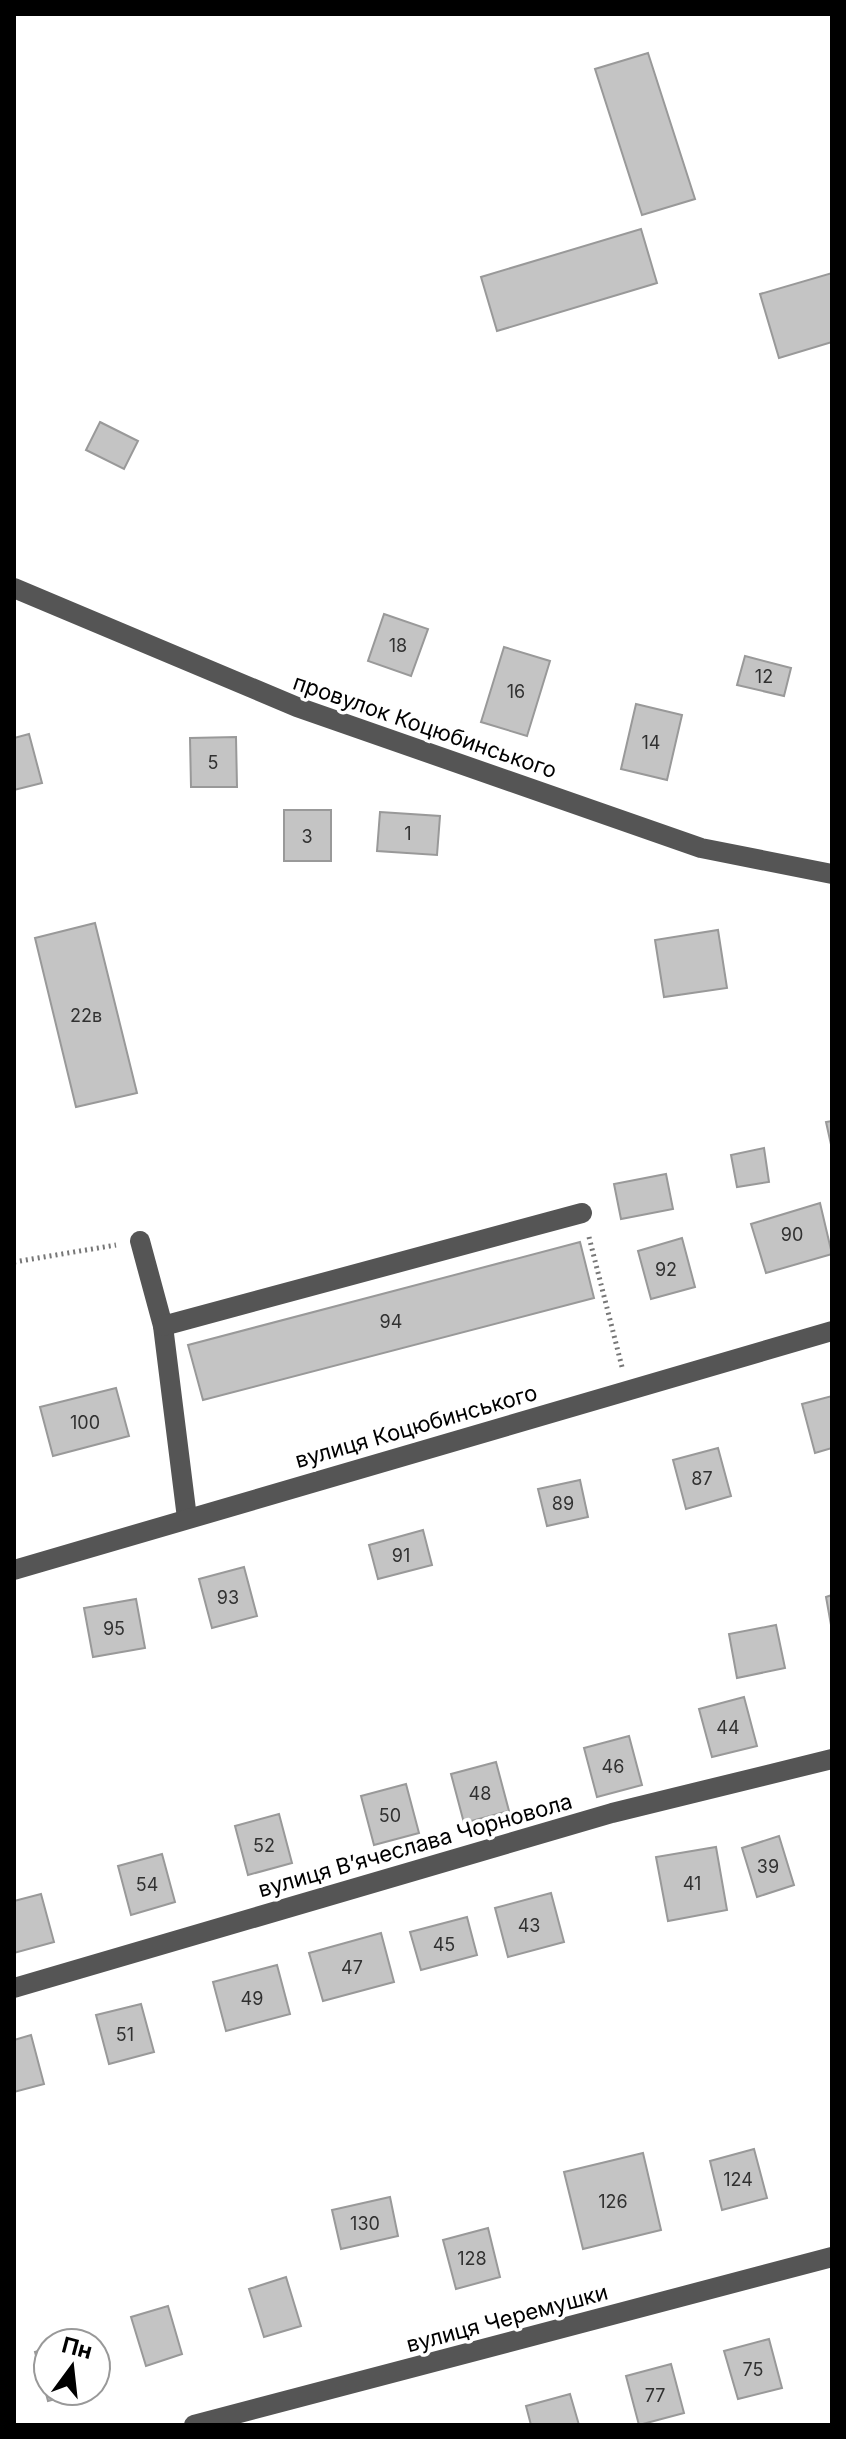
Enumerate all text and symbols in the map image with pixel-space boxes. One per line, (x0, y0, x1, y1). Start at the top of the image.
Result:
house number: 18 (389, 635, 407, 656)
house number: 12 (755, 666, 773, 687)
street label: провулок Коцюбинського (290, 669, 560, 783)
house number: 16 (507, 681, 525, 702)
house number: 14 (642, 732, 660, 753)
house number: 5 (208, 752, 218, 773)
house number: 1 (404, 823, 412, 844)
house number: 3 (301, 826, 313, 847)
house number: 22в (70, 1005, 102, 1026)
house number: 90 (781, 1224, 803, 1245)
house number: 92 (655, 1259, 677, 1280)
house number: 94 (380, 1311, 402, 1332)
street label: вулиця Коцюбинського (292, 1379, 540, 1473)
house number: 100 (70, 1412, 100, 1433)
house number: 87 (691, 1468, 713, 1489)
house number: 89 (552, 1493, 574, 1514)
house number: 91 (392, 1545, 410, 1566)
house number: 93 (217, 1587, 239, 1608)
house number: 95 (103, 1618, 125, 1639)
house number: 44 (716, 1717, 740, 1738)
house number: 46 (602, 1756, 624, 1777)
house number: 48 (469, 1783, 491, 1804)
street label: вулиця Вʼячеслава Чорновола (255, 1788, 575, 1902)
house number: 50 (379, 1805, 401, 1826)
house number: 52 (253, 1835, 275, 1856)
house number: 39 (757, 1856, 779, 1877)
house number: 41 (683, 1873, 701, 1894)
house number: 54 (136, 1874, 158, 1895)
house number: 43 (518, 1915, 540, 1936)
house number: 45 (433, 1934, 455, 1955)
house number: 47 (341, 1957, 363, 1978)
house number: 49 (241, 1988, 263, 2009)
house number: 51 (116, 2024, 134, 2045)
house number: 124 (723, 2169, 753, 2190)
house number: 126 (598, 2191, 628, 2212)
house number: 130 (350, 2213, 380, 2234)
house number: 128 (457, 2248, 487, 2269)
street label: вулиця Черемушки (403, 2279, 611, 2357)
north arrow (32, 2327, 112, 2407)
text: Пн (59, 2331, 95, 2364)
house number: 75 (743, 2359, 763, 2380)
house number: 77 (645, 2385, 665, 2406)

